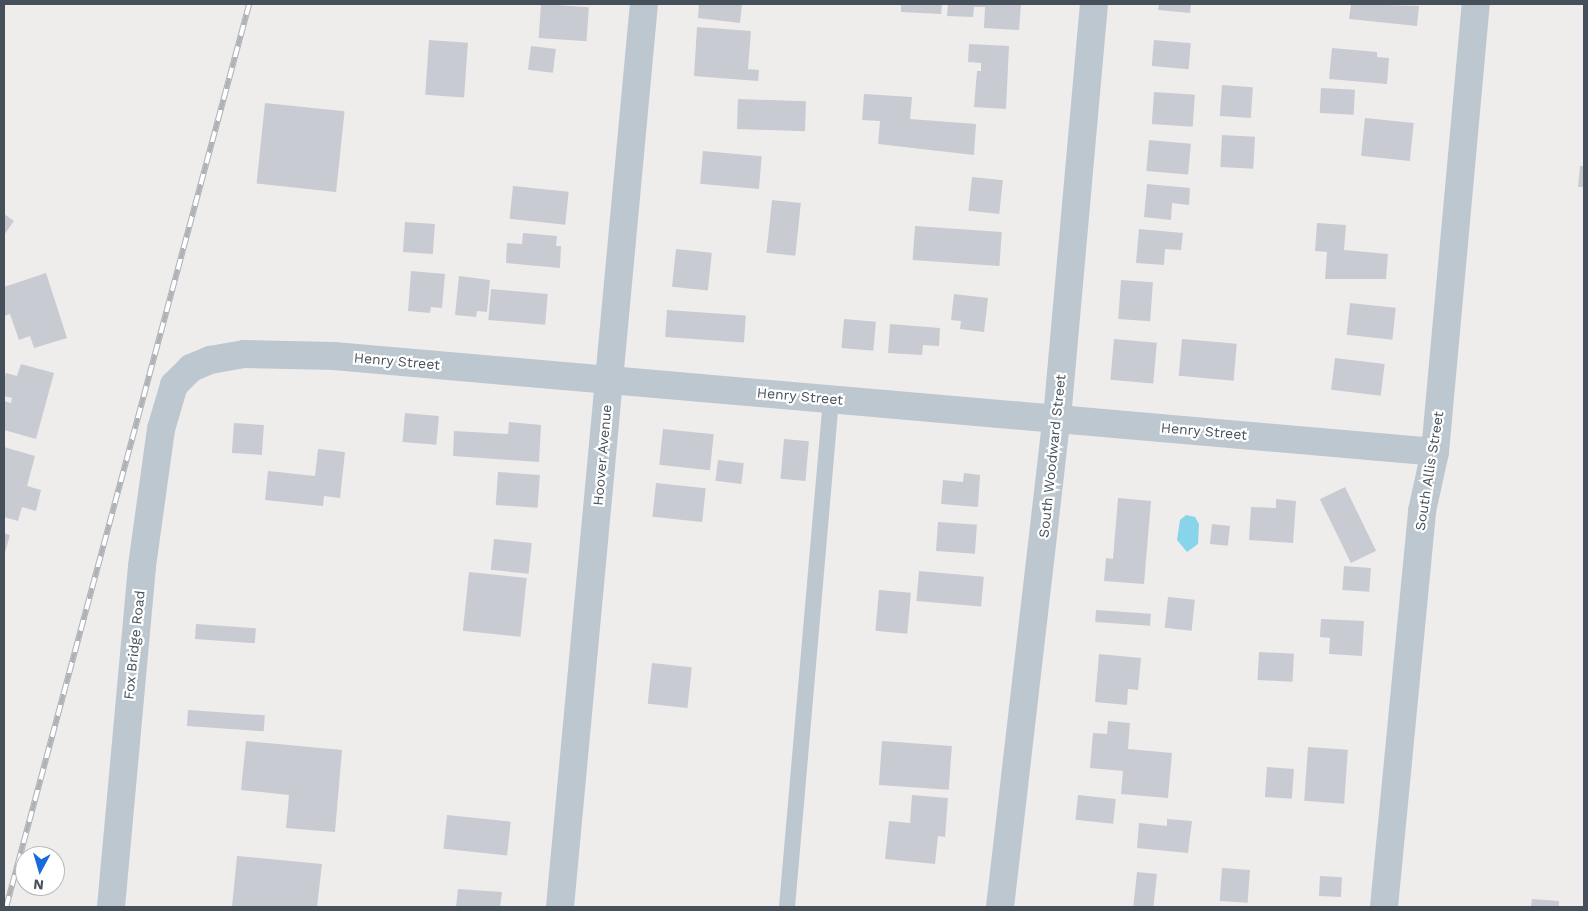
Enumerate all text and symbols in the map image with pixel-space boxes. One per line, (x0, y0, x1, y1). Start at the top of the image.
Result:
street label: Henry Street (353, 349, 441, 373)
street label: South Woodward Street (1035, 373, 1069, 539)
street label: Henry Street (756, 384, 844, 408)
street label: Hoover Avenue (589, 403, 615, 507)
street label: South Allis Street (1411, 410, 1447, 532)
street label: Henry Street (1160, 419, 1248, 443)
street label: Fox Bridge Road (120, 589, 148, 701)
north arrow (15, 846, 65, 896)
text: N (33, 876, 45, 893)

